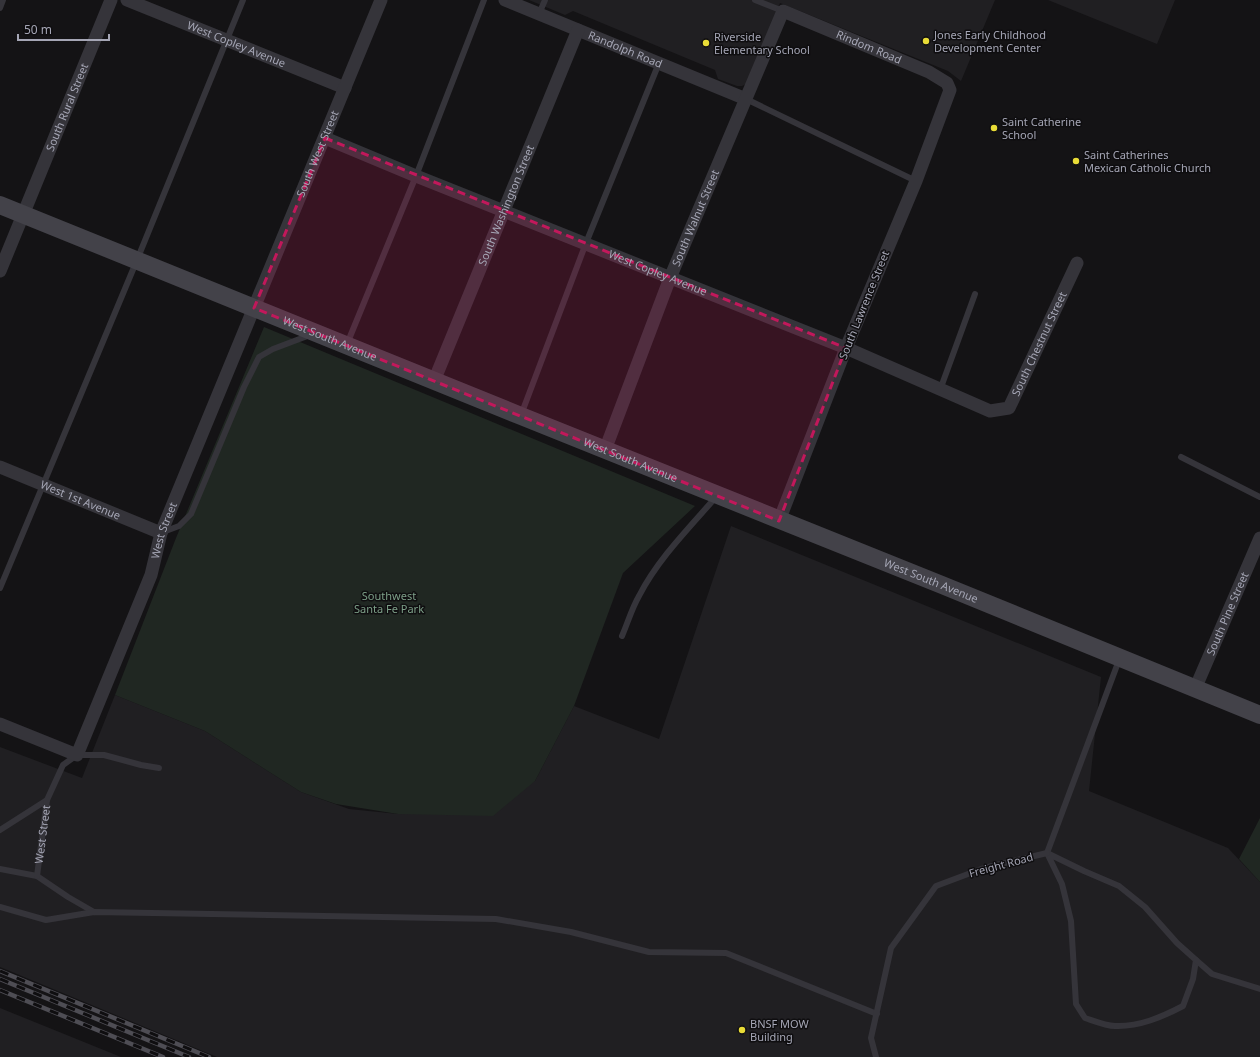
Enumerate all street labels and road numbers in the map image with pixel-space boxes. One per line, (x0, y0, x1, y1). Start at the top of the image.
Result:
street label: West Copley Avenue (185, 17, 288, 70)
street label: Rindom Road (834, 26, 904, 67)
street label: Randolph Road (586, 27, 665, 71)
street label: South Rural Street (42, 61, 91, 153)
street label: South West Street (292, 108, 342, 199)
street label: South Washington Street (474, 142, 537, 268)
street label: South Walnut Street (668, 167, 722, 268)
street label: West Copley Avenue (607, 246, 709, 299)
street label: South Lawrence Street (835, 248, 892, 361)
street label: South Chestnut Street (1008, 289, 1070, 398)
street label: West South Avenue (281, 312, 379, 364)
street label: West South Avenue (581, 434, 680, 485)
street label: West 1st Avenue (38, 476, 123, 523)
street label: West Street (147, 500, 180, 560)
street label: West South Avenue (882, 555, 981, 606)
street label: South Pine Street (1202, 569, 1252, 657)
street label: West Street (31, 804, 53, 865)
street label: Freight Road (967, 849, 1035, 880)

